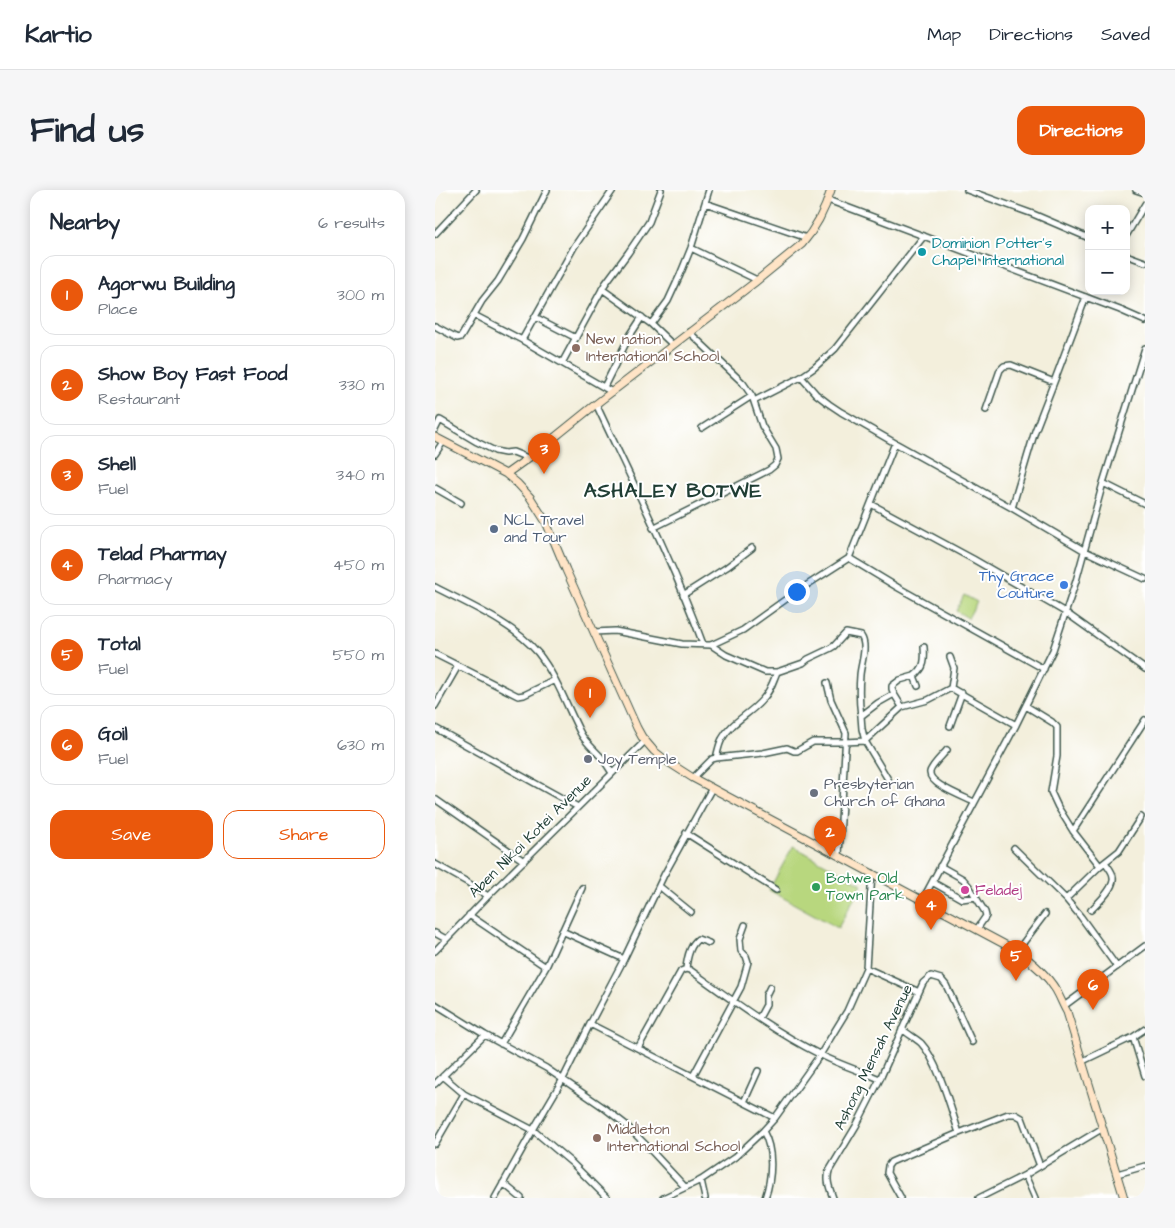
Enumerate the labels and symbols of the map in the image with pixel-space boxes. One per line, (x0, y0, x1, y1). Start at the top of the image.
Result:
place label: Dominion Potter's Chapel International (932, 233, 1064, 271)
marker: Dominion Potter's Chapel International (916, 246, 928, 258)
place label: New nation International School (586, 329, 719, 367)
marker: New nation International School (570, 342, 582, 354)
pin: 3 (528, 433, 560, 474)
district label: ASHALEY BOTWE (584, 477, 762, 505)
place label: NCL Travel and Tour (504, 510, 584, 548)
marker: NCL Travel and Tour (488, 523, 500, 535)
place label: Thy Grace Couture (979, 566, 1054, 604)
your location (784, 579, 810, 605)
marker: Thy Grace Couture (1058, 579, 1070, 591)
pin: 1 (574, 677, 606, 718)
place label: Joy Temple (598, 749, 677, 771)
marker: Joy Temple (582, 753, 594, 765)
street label: Aben Nikoi Kotei Avenue (464, 770, 596, 902)
place label: Presbyterian Church of Ghana (824, 774, 945, 812)
marker: Presbyterian Church of Ghana (808, 787, 820, 799)
pin: 2 (814, 816, 846, 857)
place label: Botwe Old Town Park (826, 868, 904, 906)
place label: Feladej (975, 880, 1022, 901)
marker: Botwe Old Town Park (810, 881, 822, 893)
marker: Feladej (959, 884, 971, 896)
pin: 4 (915, 889, 947, 930)
pin: 5 (1000, 940, 1032, 981)
pin: 6 (1077, 969, 1109, 1010)
street label: Ashong Mensah Avenue (829, 981, 919, 1134)
place label: Middleton International School (607, 1119, 740, 1157)
marker: Middleton International School (591, 1132, 603, 1144)

